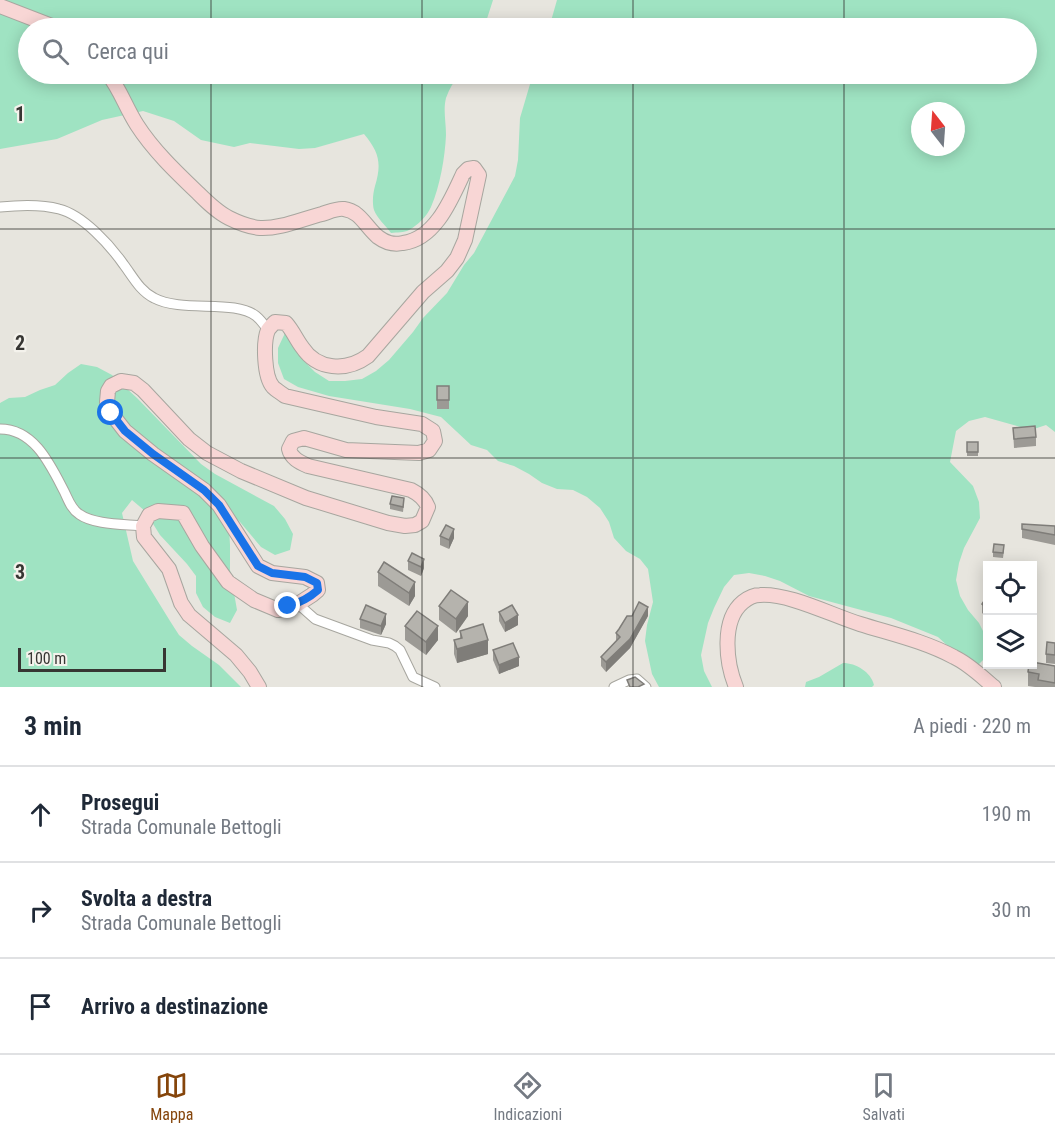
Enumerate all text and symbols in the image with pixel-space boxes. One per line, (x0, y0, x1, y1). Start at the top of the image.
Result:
search box (18, 18, 1037, 84)
icon: search (39, 35, 72, 68)
text: Cerca qui (87, 39, 169, 64)
text: 1 (15, 102, 25, 126)
north arrow (911, 102, 965, 156)
text: 2 (15, 331, 25, 355)
route start (97, 399, 123, 425)
text: 3 (15, 560, 25, 584)
map controls (983, 561, 1037, 669)
button: locate (983, 561, 1037, 615)
route end (274, 592, 300, 618)
button: layers (983, 615, 1037, 669)
scale bar (18, 645, 166, 672)
text: 100 m (27, 649, 66, 668)
text: 3 min (24, 711, 82, 741)
text: A piedi · 220 m (913, 714, 1031, 738)
text: Prosegui (81, 790, 159, 815)
icon: ahead (24, 798, 57, 831)
text: 190 m (982, 802, 1031, 826)
text: Strada Comunale Bettogli (81, 815, 282, 839)
text: Svolta a destra (81, 886, 212, 911)
icon: right (24, 894, 57, 927)
text: 30 m (992, 898, 1031, 922)
text: Strada Comunale Bettogli (81, 911, 282, 935)
icon: arrive (24, 990, 57, 1023)
text: Arrivo a destinazione (81, 994, 268, 1019)
tab: Mappa (150, 1069, 193, 1124)
tab: Indicazioni (494, 1069, 562, 1124)
tab: Salvati (862, 1069, 905, 1124)

